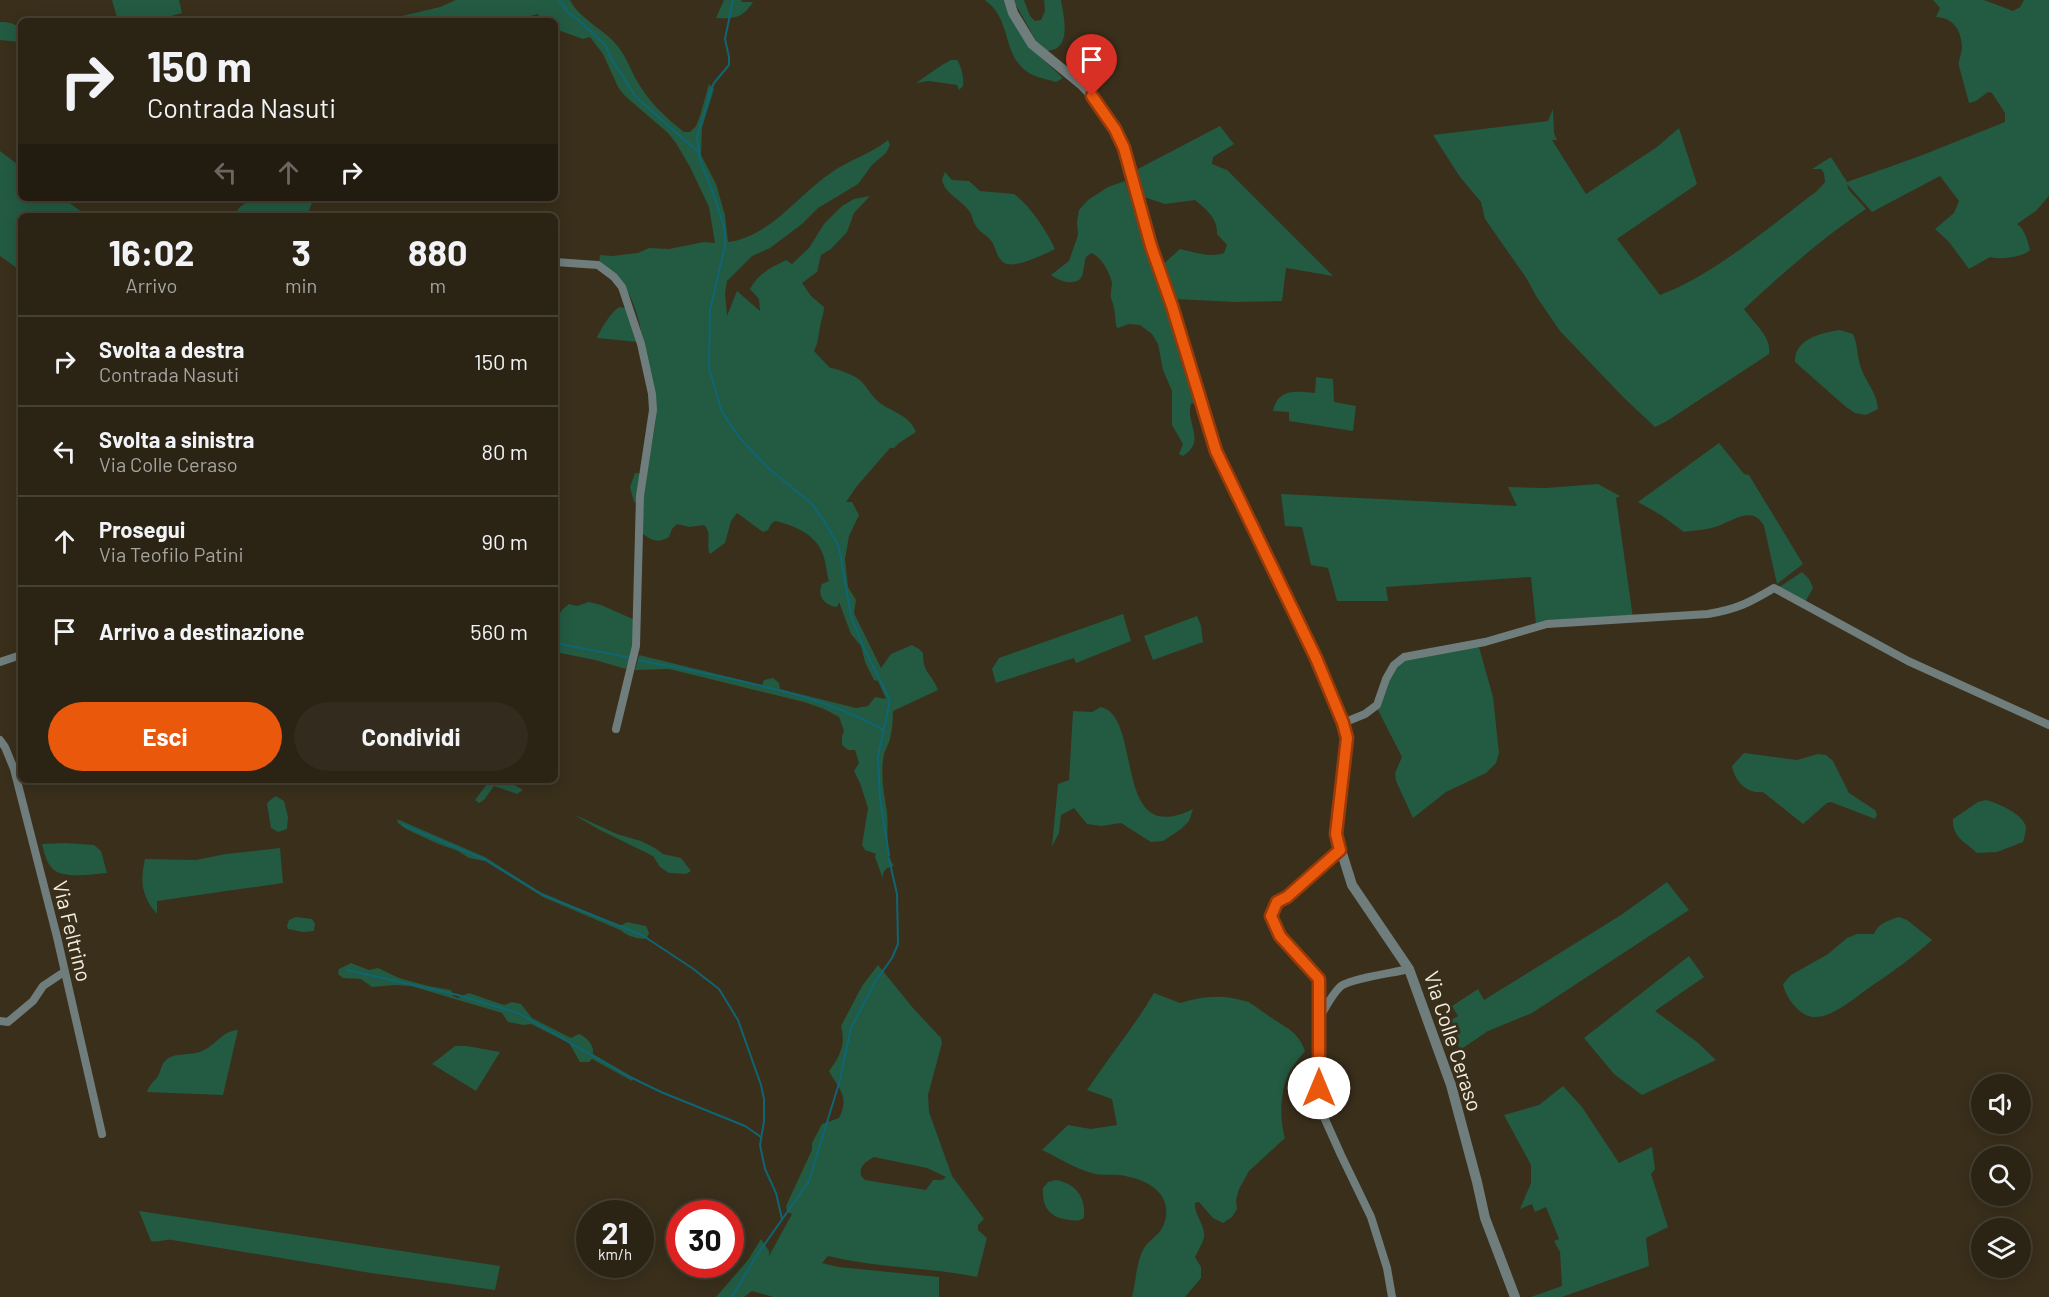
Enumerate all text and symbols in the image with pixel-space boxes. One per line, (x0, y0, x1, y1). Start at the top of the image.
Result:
pin (1066, 34, 1117, 96)
text: 150 m (147, 40, 252, 90)
icon: right (48, 42, 126, 120)
icon: arrive (1075, 43, 1108, 76)
text: Contrada Nasuti (147, 91, 336, 123)
icon: left (209, 156, 242, 189)
icon: ahead (272, 156, 305, 189)
icon: right (335, 156, 368, 189)
text: 16:02 (109, 230, 194, 273)
text: 3 (291, 230, 311, 273)
text: 880 (408, 230, 467, 273)
text: Arrivo (126, 273, 177, 297)
text: min (285, 273, 317, 297)
text: m (429, 273, 446, 297)
text: Svolta a destra (99, 336, 244, 362)
icon: right (48, 345, 81, 378)
text: 150 m (474, 348, 528, 374)
text: Contrada Nasuti (99, 362, 239, 386)
text: Svolta a sinistra (99, 426, 254, 452)
icon: left (48, 435, 81, 468)
text: 80 m (482, 438, 528, 464)
text: Via Colle Ceraso (99, 452, 238, 476)
text: Prosegui (99, 516, 185, 542)
icon: ahead (48, 525, 81, 558)
text: 90 m (482, 528, 528, 554)
text: Via Teofilo Patini (99, 542, 244, 566)
icon: arrive (48, 615, 81, 648)
text: Arrivo a destinazione (99, 618, 305, 644)
text: 560 m (470, 618, 528, 644)
button: Esci (48, 702, 282, 771)
button: Condividi (294, 702, 528, 771)
street label: Via Feltrino (48, 878, 98, 984)
street label: Via Colle Ceraso (1420, 968, 1488, 1114)
position arrow (1287, 1056, 1351, 1120)
map controls (1971, 1074, 2031, 1278)
button: sound (1971, 1074, 2031, 1134)
button: search (1971, 1146, 2031, 1206)
speed limit sign: 30 (666, 1200, 744, 1278)
text: 21 (601, 1214, 629, 1250)
button: layers (1971, 1218, 2031, 1278)
text: km/h (598, 1245, 632, 1263)

